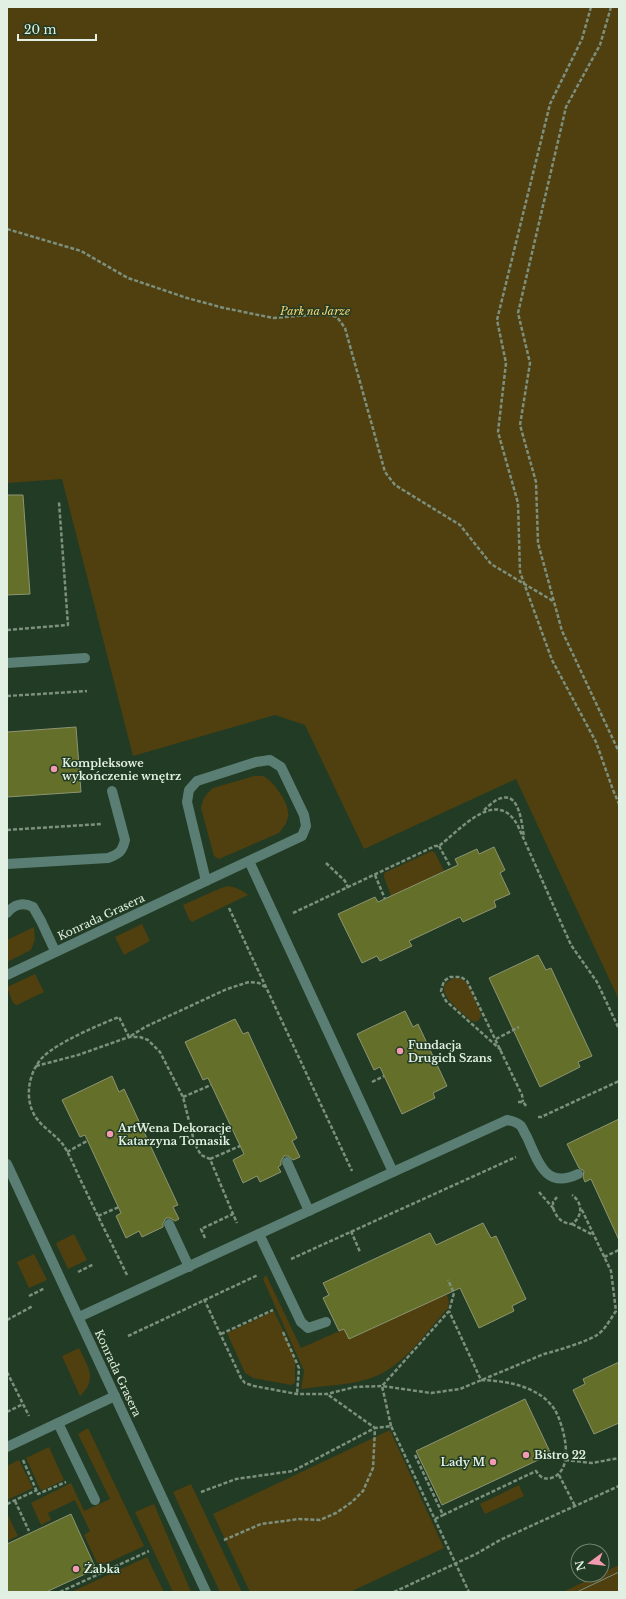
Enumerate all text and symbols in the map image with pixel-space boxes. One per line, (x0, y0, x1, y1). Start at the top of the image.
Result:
scale bar (18, 16, 96, 42)
text: 20 m (24, 22, 56, 37)
park label: Park na Jarze (279, 304, 350, 318)
place label: Kompleksowe wykończenie wnętrz (62, 756, 181, 783)
marker: Kompleksowe wykończenie wnętrz (49, 764, 59, 774)
street label: Konrada Grasera (55, 890, 148, 943)
place label: Fundacja Drugich Szans (408, 1038, 492, 1065)
marker: Fundacja Drugich Szans (395, 1046, 405, 1056)
place label: ArtWena Dekoracje Katarzyna Tomasik (117, 1121, 232, 1148)
marker: ArtWena Dekoracje Katarzyna Tomasik (105, 1129, 115, 1139)
street label: Konrada Grasera (92, 1327, 145, 1420)
place label: Bistro 22 (534, 1448, 586, 1462)
marker: Bistro 22 (521, 1450, 531, 1460)
place label: Lady M (441, 1455, 485, 1469)
marker: Lady M (488, 1457, 498, 1467)
north arrow (570, 1543, 610, 1583)
text: N (572, 1558, 588, 1572)
place label: Żabka (84, 1561, 121, 1576)
marker: Żabka (71, 1564, 81, 1574)

